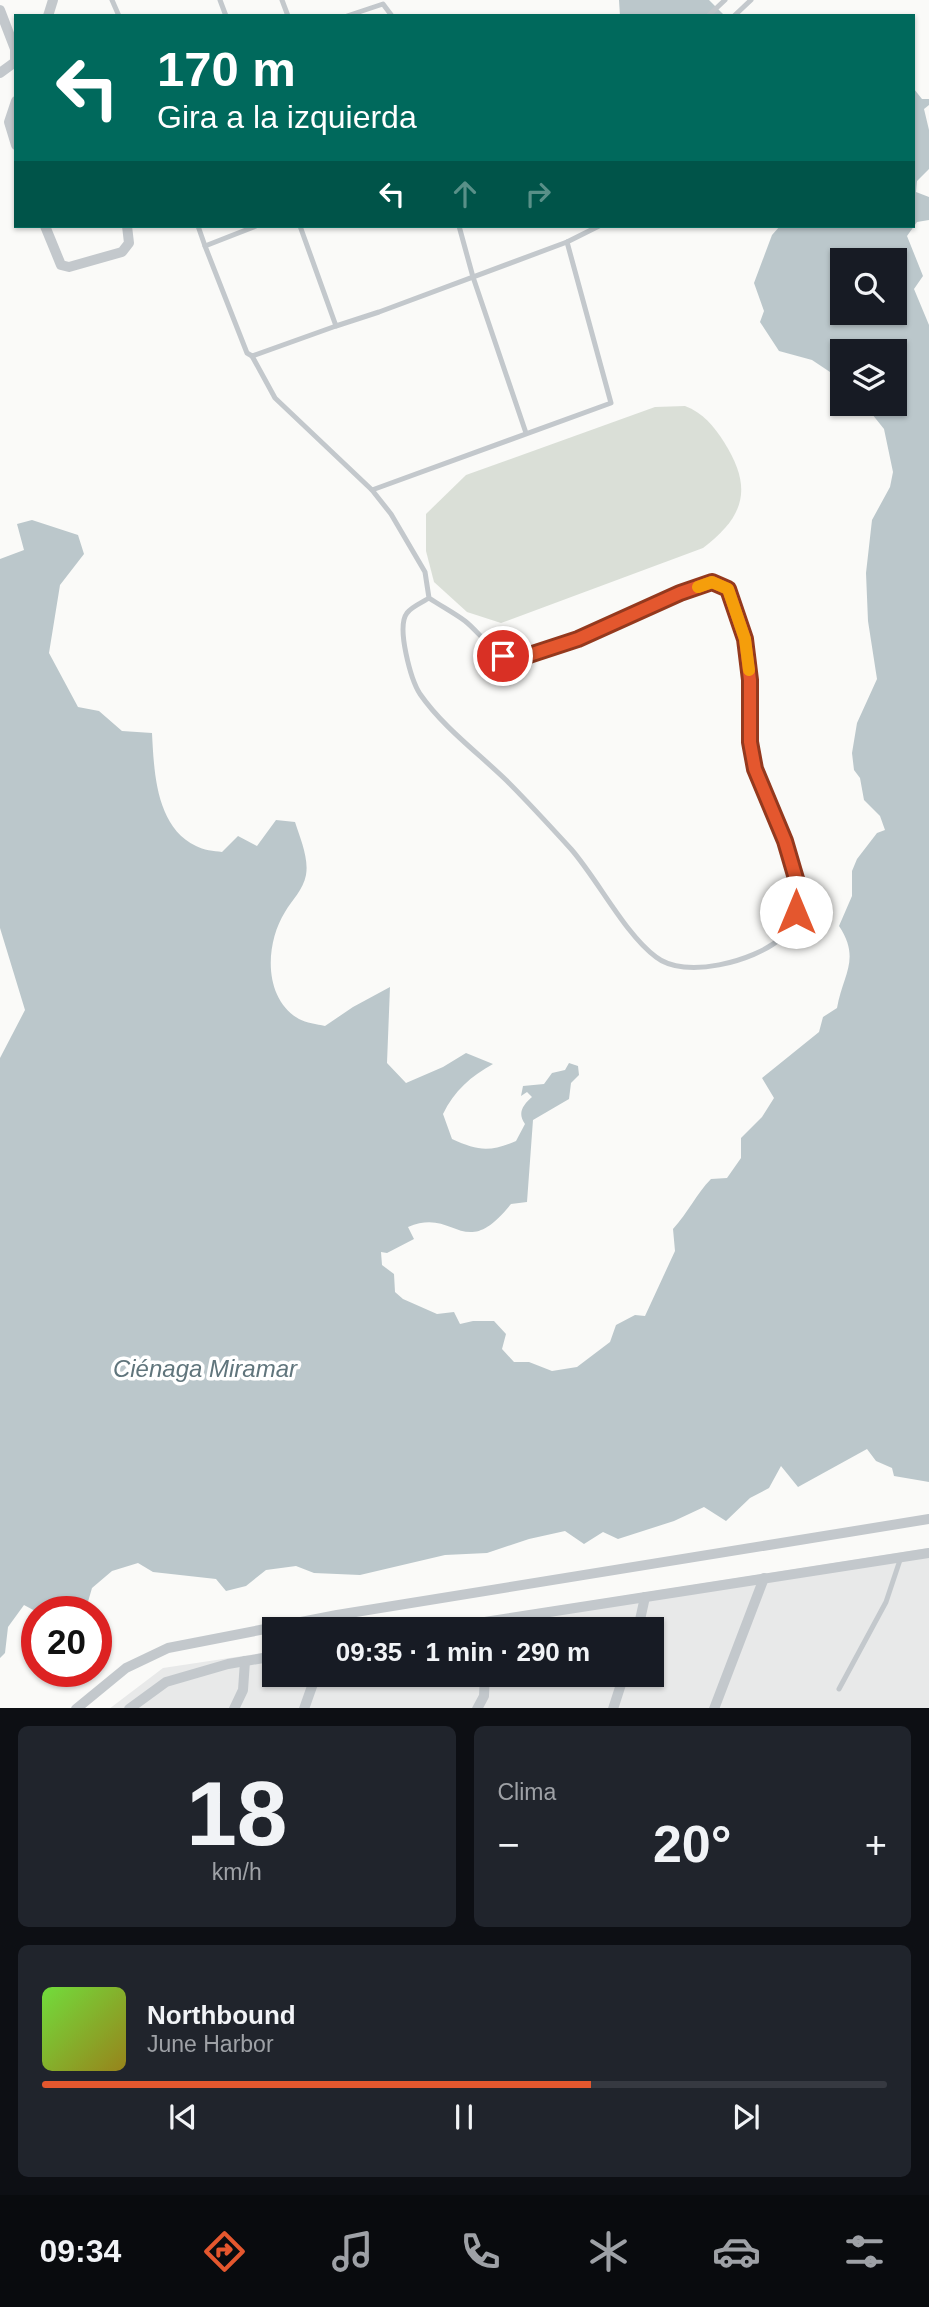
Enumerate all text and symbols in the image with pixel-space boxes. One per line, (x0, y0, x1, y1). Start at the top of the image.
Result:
icon: left (42, 42, 133, 133)
text: 170 m (157, 42, 296, 96)
text: Gira a la izquierda (157, 99, 417, 135)
icon: left (373, 175, 411, 213)
icon: ahead (446, 175, 484, 213)
icon: right (519, 175, 557, 213)
map controls (830, 248, 907, 416)
button: search (830, 248, 907, 325)
button: layers (830, 339, 907, 416)
pin (473, 626, 533, 686)
icon: arrive (484, 637, 522, 675)
position arrow (759, 875, 833, 949)
water label: Ciénaga Miramar (113, 1355, 298, 1382)
speed limit sign: 20 (21, 1596, 112, 1687)
text: 09:35 · 1 min · 290 m (336, 1637, 590, 1667)
text: 18 (186, 1763, 287, 1864)
text: Clima (498, 1779, 556, 1805)
text: 20° (653, 1815, 732, 1873)
text: − (498, 1824, 520, 1866)
text: + (865, 1824, 887, 1866)
text: km/h (212, 1859, 262, 1885)
text: Northbound (147, 2000, 296, 2030)
text: June Harbor (147, 2031, 274, 2057)
icon: previous (164, 2098, 202, 2136)
icon: pause (445, 2098, 483, 2136)
icon: next (727, 2098, 765, 2136)
icon: directions (200, 2227, 249, 2276)
icon: music (328, 2227, 377, 2276)
icon: phone (456, 2227, 505, 2276)
icon: climate (584, 2227, 633, 2276)
icon: car (712, 2227, 761, 2276)
icon: filters (840, 2227, 889, 2276)
text: 09:34 (40, 2233, 121, 2269)

